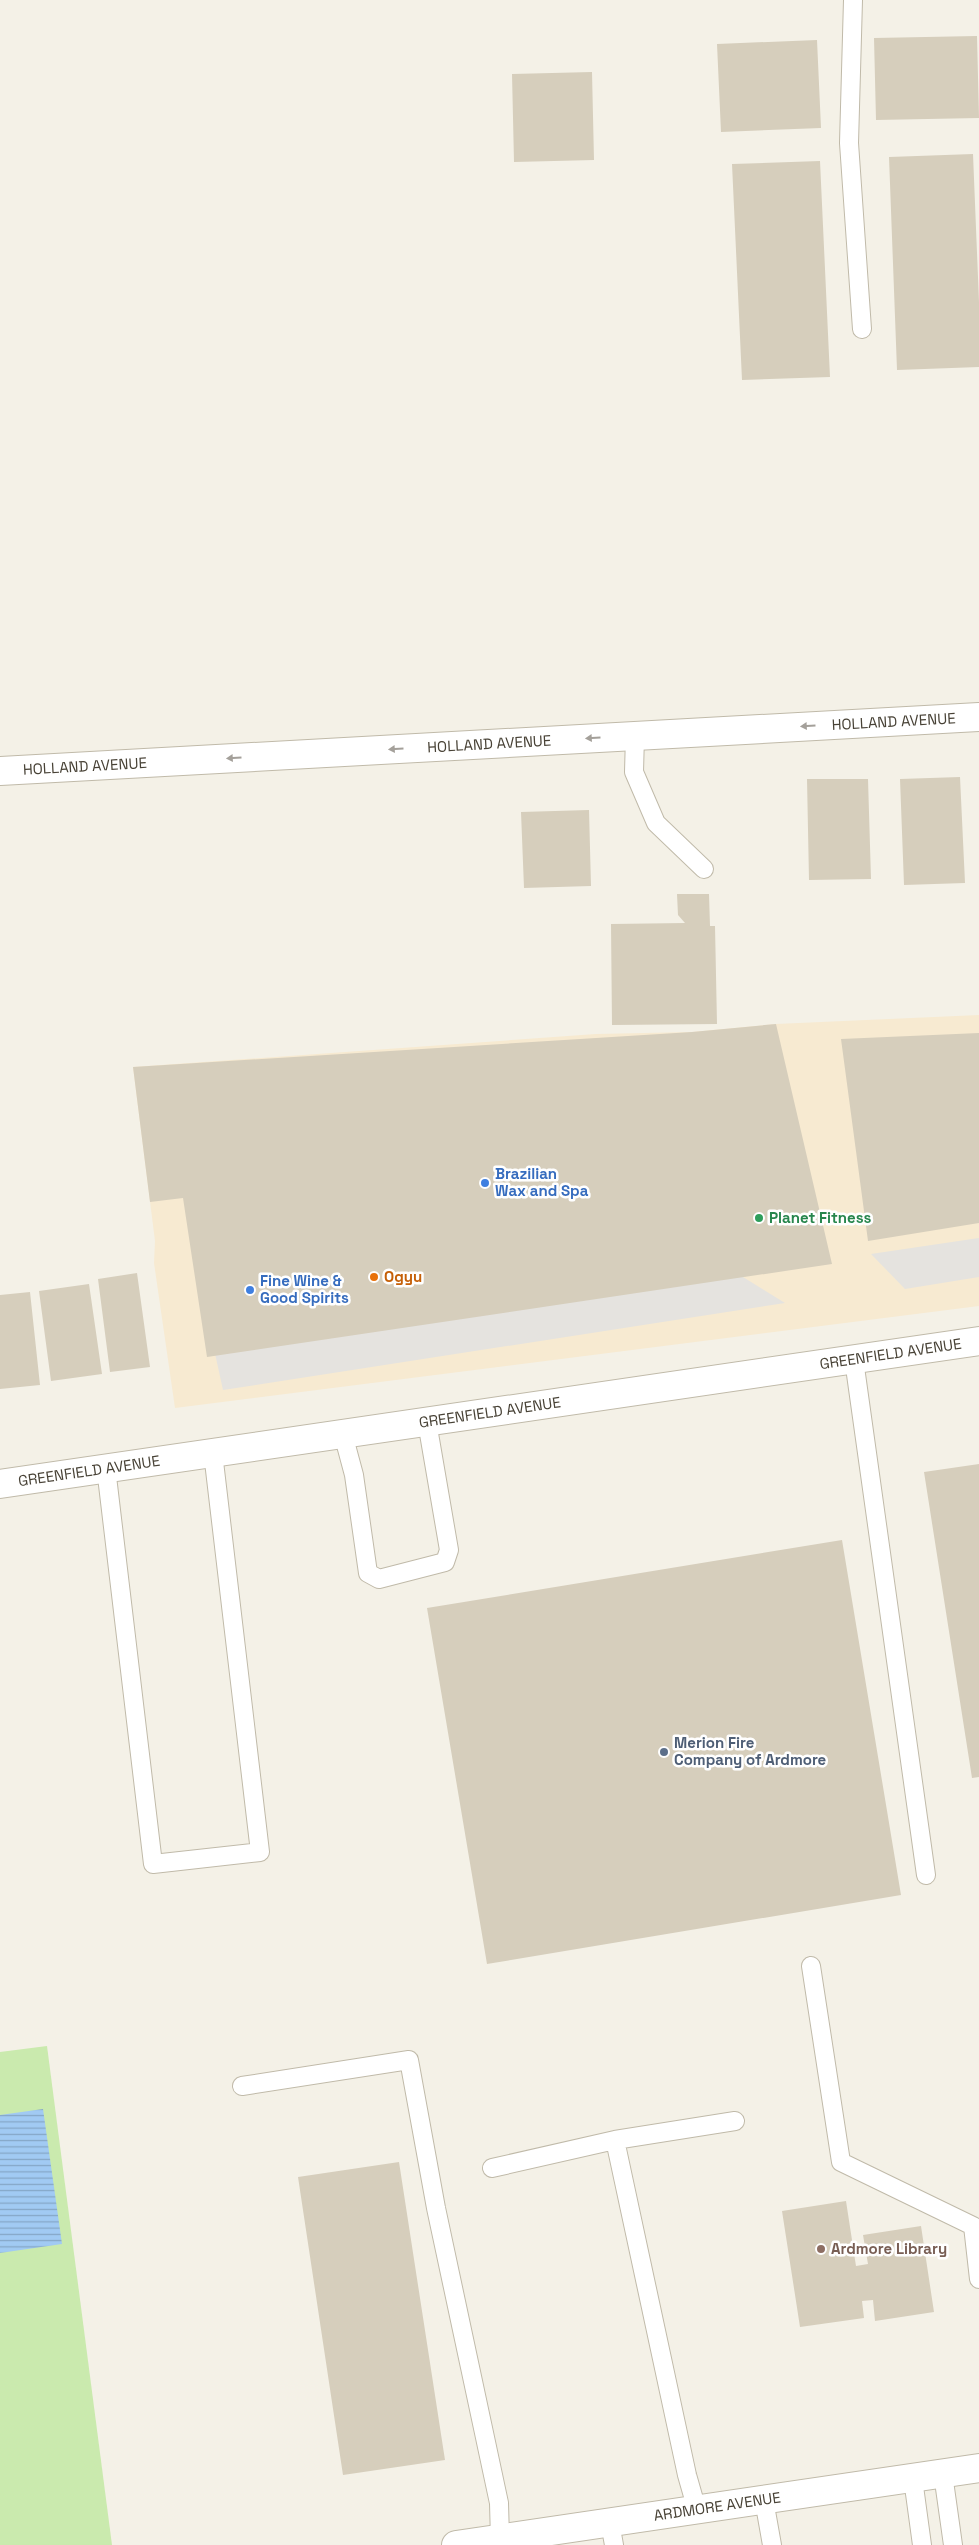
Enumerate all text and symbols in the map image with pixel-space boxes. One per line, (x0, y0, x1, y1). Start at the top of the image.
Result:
street label: HOLLAND AVENUE (831, 708, 956, 734)
one-way arrow (800, 723, 816, 731)
street label: HOLLAND AVENUE (427, 731, 552, 756)
one-way arrow (585, 735, 601, 743)
one-way arrow (388, 746, 404, 754)
street label: HOLLAND AVENUE (22, 753, 147, 779)
one-way arrow (226, 754, 242, 762)
place label: Brazilian Wax and Spa (495, 1164, 589, 1200)
marker: Brazilian Wax and Spa (479, 1177, 491, 1189)
place label: Planet Fitness (769, 1208, 872, 1227)
marker: Planet Fitness (753, 1212, 765, 1224)
place label: Ogyu (384, 1267, 422, 1286)
place label: Fine Wine & Good Spirits (260, 1271, 349, 1307)
marker: Ogyu (368, 1271, 380, 1283)
marker: Fine Wine & Good Spirits (244, 1284, 256, 1296)
street label: GREENFIELD AVENUE (818, 1334, 963, 1373)
street label: GREENFIELD AVENUE (418, 1392, 562, 1432)
street label: GREENFIELD AVENUE (17, 1451, 161, 1490)
place label: Merion Fire Company of Ardmore (674, 1733, 827, 1769)
marker: Merion Fire Company of Ardmore (658, 1746, 670, 1758)
place label: Ardmore Library (831, 2239, 947, 2258)
marker: Ardmore Library (815, 2243, 827, 2255)
street label: ARDMORE AVENUE (652, 2487, 782, 2525)

